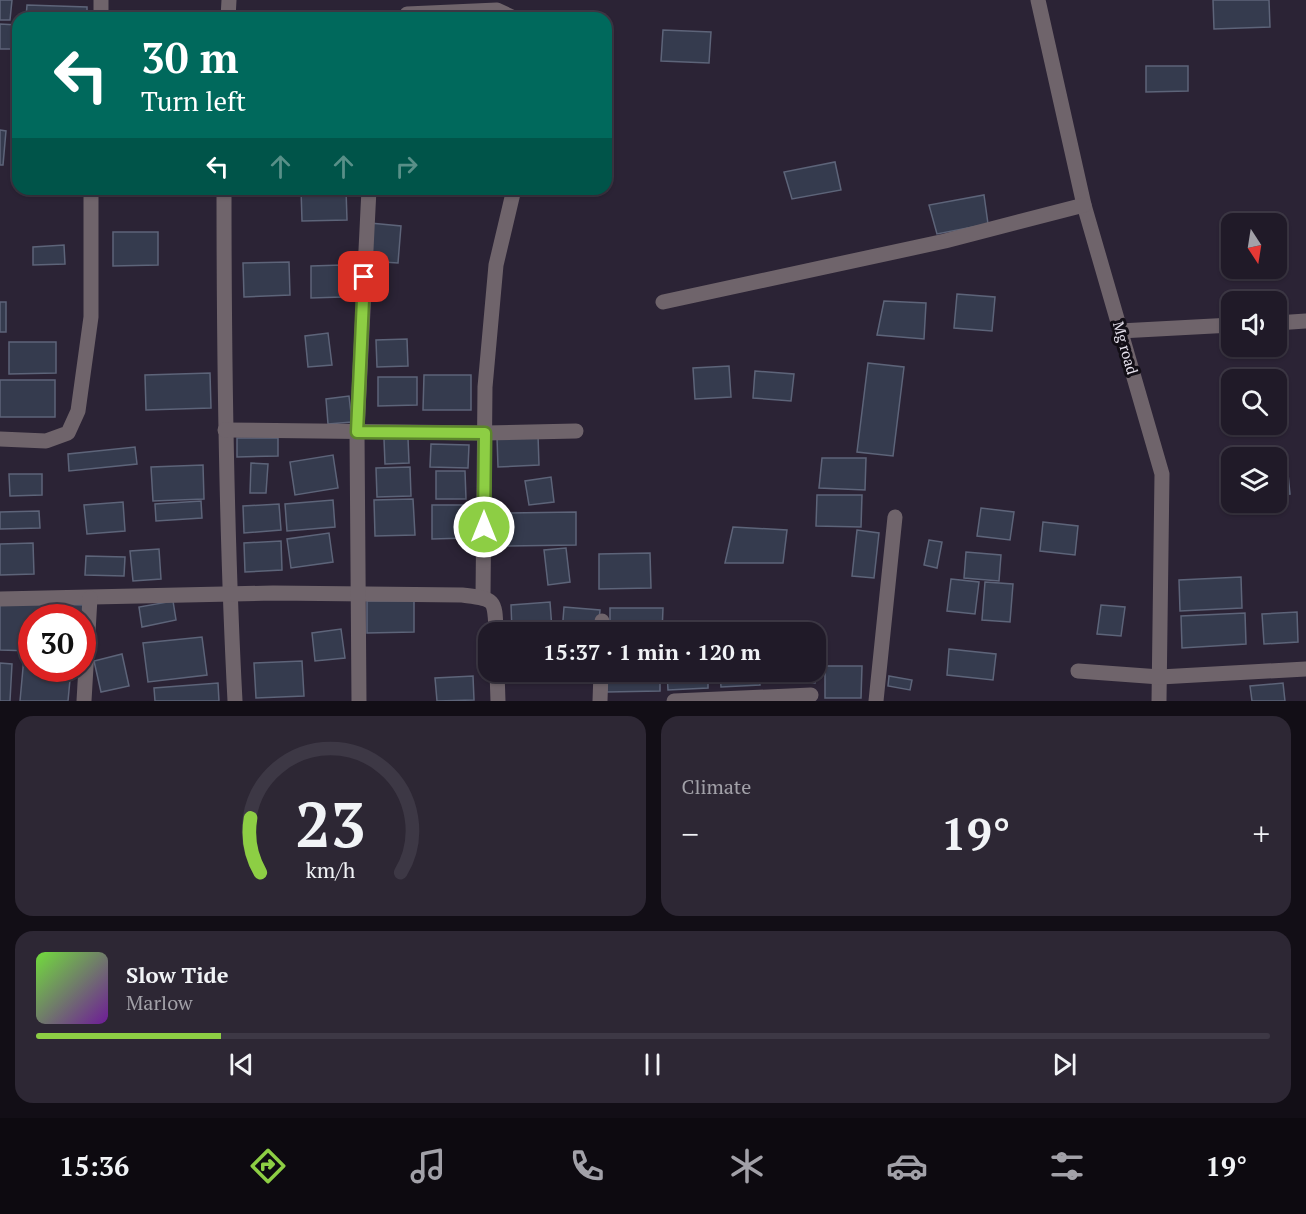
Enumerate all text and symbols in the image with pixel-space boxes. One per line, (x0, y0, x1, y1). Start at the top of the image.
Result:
text: 30 m (141, 29, 239, 85)
icon: left (42, 36, 120, 114)
text: Turn left (141, 83, 246, 119)
icon: left (201, 150, 234, 183)
icon: ahead (264, 150, 297, 183)
icon: ahead (327, 150, 360, 183)
icon: right (390, 150, 423, 183)
north arrow (1221, 213, 1287, 279)
map controls (1221, 213, 1287, 513)
pin (338, 251, 389, 302)
icon: arrive (347, 260, 380, 293)
button: sound (1221, 291, 1287, 357)
street label: Mg road (1109, 319, 1143, 377)
button: search (1221, 369, 1287, 435)
button: layers (1221, 447, 1287, 513)
position arrow (452, 495, 516, 559)
speed limit sign: 30 (18, 604, 96, 682)
text: 15:37 · 1 min · 120 m (543, 637, 761, 666)
text: Climate (682, 773, 751, 800)
text: 23 (295, 782, 366, 865)
text: 19° (941, 803, 1010, 863)
text: − (682, 812, 699, 855)
text: + (1252, 812, 1270, 855)
text: km/h (305, 856, 355, 884)
text: Slow Tide (126, 960, 229, 989)
text: Marlow (126, 989, 193, 1016)
icon: previous (225, 1048, 258, 1081)
icon: pause (636, 1048, 669, 1081)
icon: next (1048, 1048, 1081, 1081)
icon: directions (247, 1145, 289, 1187)
icon: music (407, 1145, 449, 1187)
icon: phone (566, 1145, 608, 1187)
icon: climate (726, 1145, 768, 1187)
icon: car (886, 1145, 928, 1187)
icon: filters (1046, 1145, 1088, 1187)
text: 15:36 (59, 1148, 129, 1184)
text: 19° (1205, 1148, 1247, 1184)

